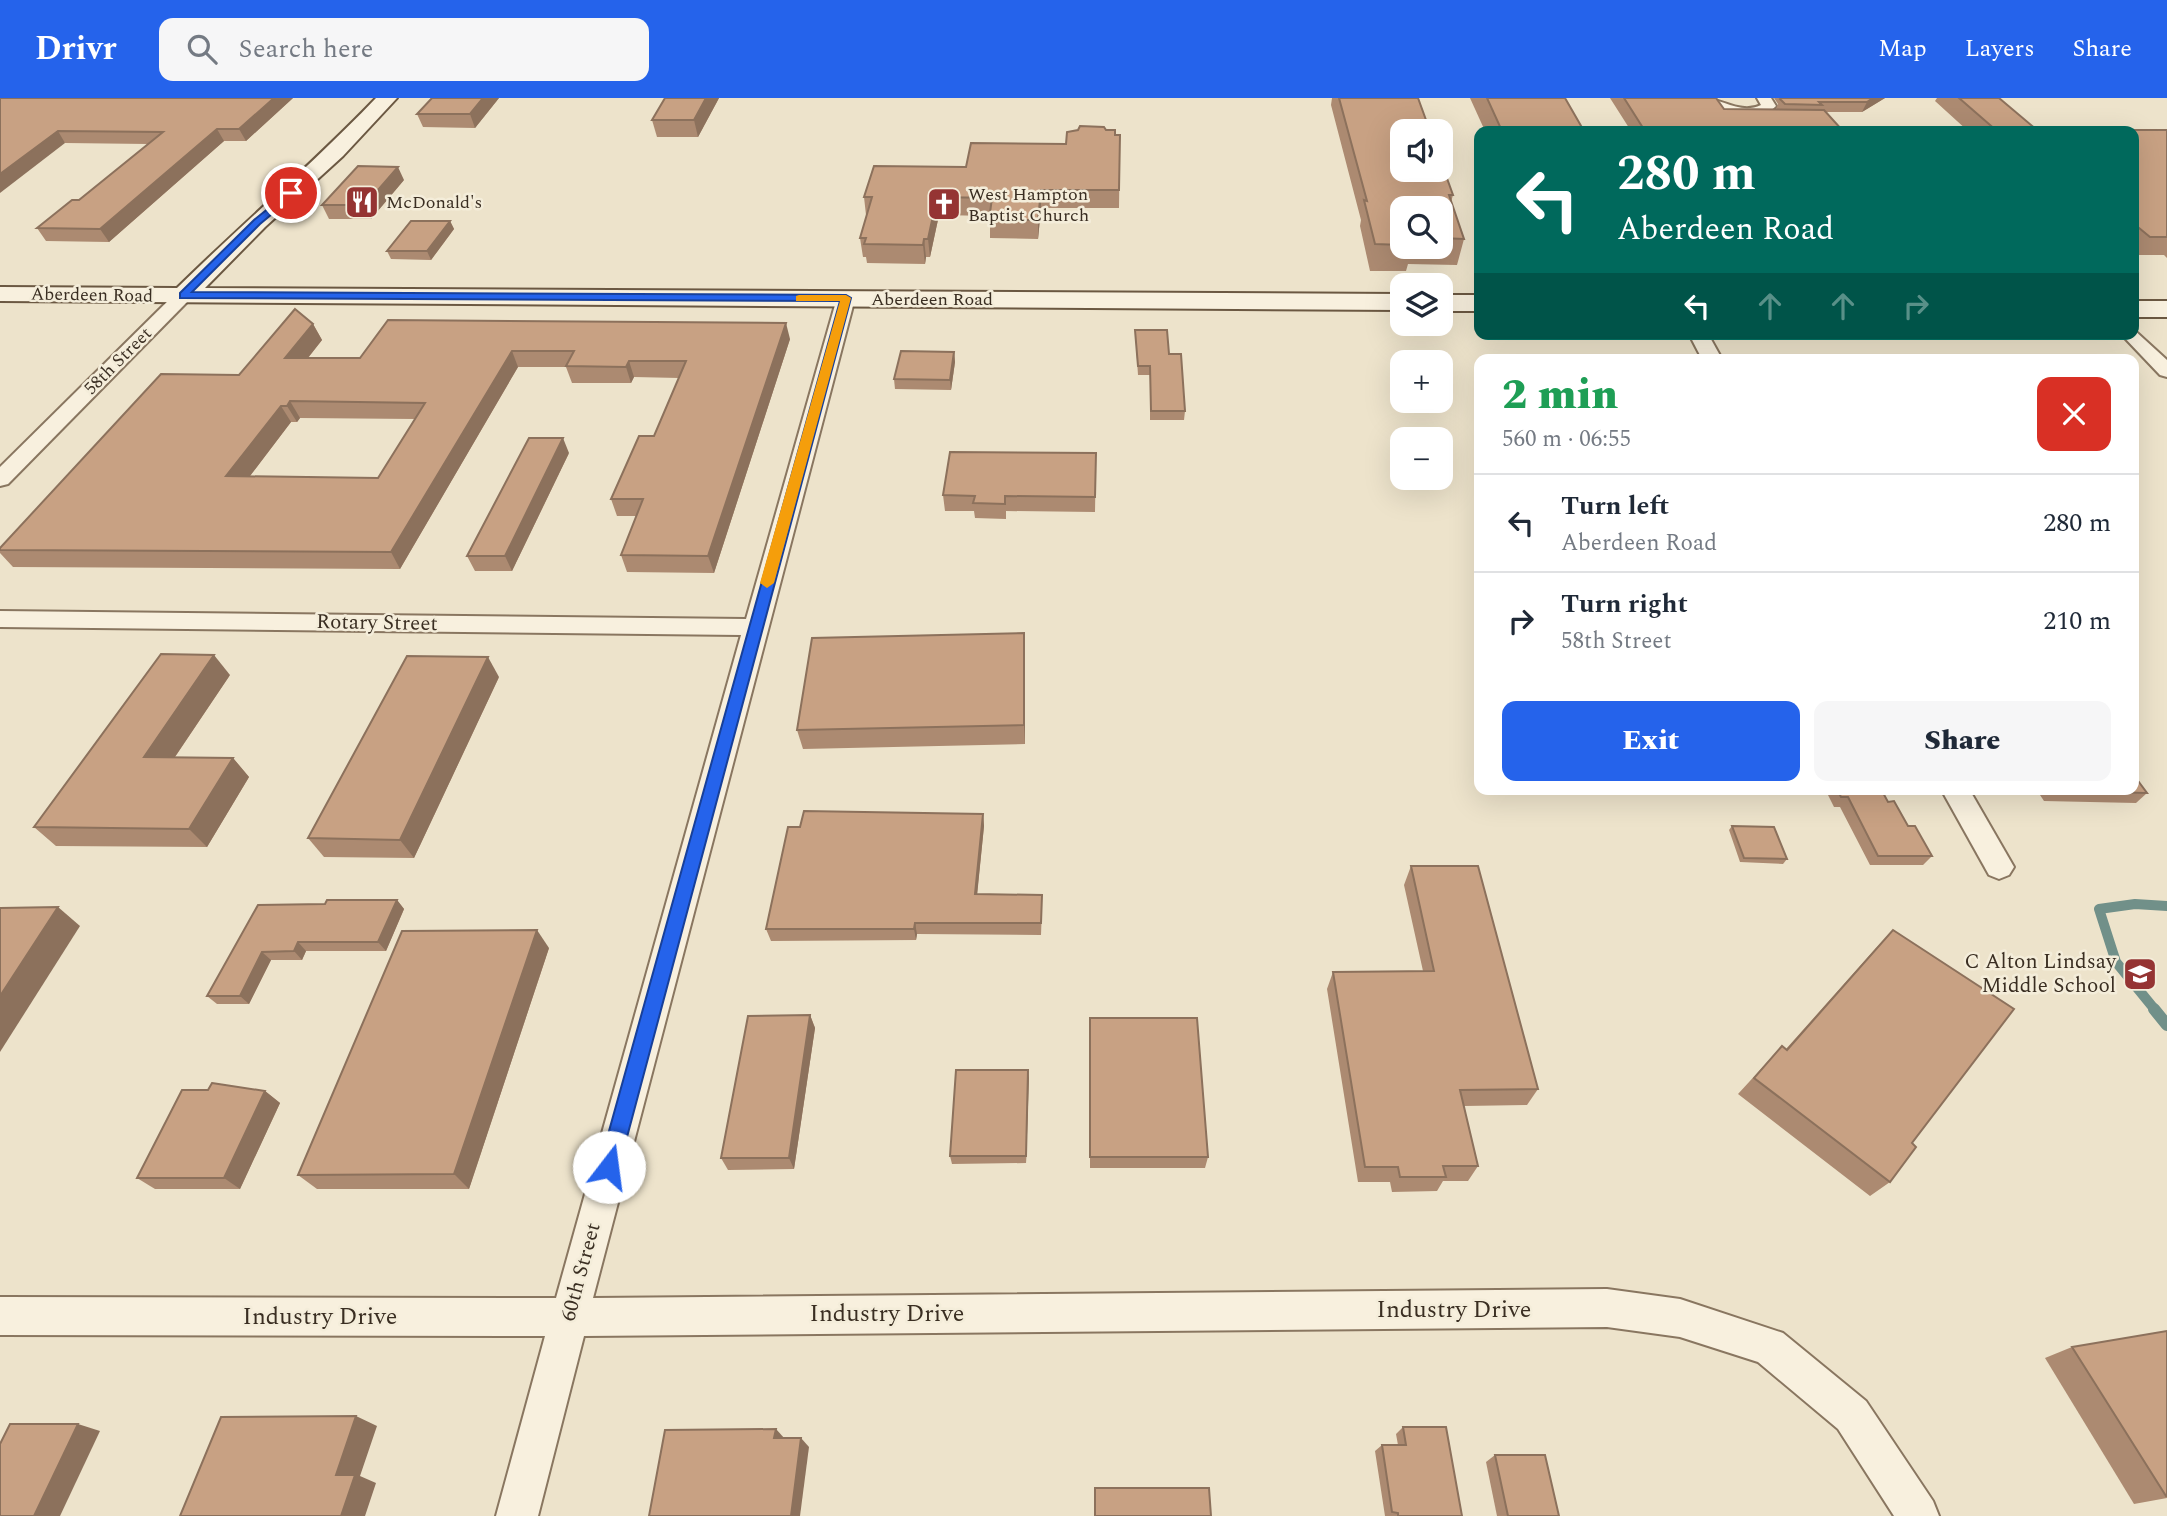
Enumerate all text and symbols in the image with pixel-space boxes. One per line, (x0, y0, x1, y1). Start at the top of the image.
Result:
search box (159, 18, 649, 81)
text: Drivr (35, 24, 117, 74)
text: Search here (239, 29, 373, 69)
icon: search (183, 30, 221, 68)
text: Map (1878, 31, 1927, 67)
text: Layers (1965, 31, 2035, 67)
text: Share (2073, 31, 2132, 67)
map controls (1390, 119, 1453, 490)
button: sound (1390, 119, 1453, 182)
text: 280 m (1617, 137, 1756, 212)
icon: left (1502, 154, 1593, 245)
pin (261, 163, 321, 223)
icon: arrive (272, 174, 310, 212)
place label: West Hampton Baptist Church (968, 181, 1089, 229)
restaurant icon: McDonald's (343, 183, 381, 221)
church icon: West Hampton Baptist Church (925, 185, 963, 223)
place label: McDonald's (386, 189, 482, 216)
button: search (1390, 196, 1453, 259)
text: Aberdeen Road (1617, 205, 1834, 254)
button: layers (1390, 273, 1453, 336)
street label: Aberdeen Road (31, 280, 153, 310)
street label: Aberdeen Road (871, 286, 993, 313)
icon: left (1678, 287, 1716, 325)
icon: ahead (1751, 287, 1789, 325)
icon: ahead (1824, 287, 1862, 325)
icon: right (1897, 287, 1935, 325)
street label: 58th Street (78, 321, 158, 401)
button: + (1390, 350, 1453, 413)
text: 2 min (1502, 364, 1618, 427)
button: close (2037, 377, 2111, 451)
text: 560 m · 06:55 (1502, 422, 1631, 457)
button: − (1390, 427, 1453, 490)
text: Turn left (1561, 486, 1669, 526)
text: 280 m (2043, 503, 2111, 543)
icon: left (1502, 504, 1540, 542)
text: Aberdeen Road (1561, 526, 1717, 561)
text: Turn right (1561, 584, 1688, 624)
text: 210 m (2043, 601, 2111, 641)
icon: right (1502, 602, 1540, 640)
street label: Rotary Street (316, 606, 438, 640)
text: 58th Street (1561, 624, 1672, 659)
button: Exit (1502, 701, 1800, 781)
button: Share (1814, 701, 2111, 781)
place label: C Alton Lindsay Middle School (1964, 946, 2117, 1002)
school or university icon: C Alton Lindsay Middle School (2121, 955, 2159, 993)
position arrow (572, 1130, 646, 1204)
street label: 60th Street (552, 1219, 610, 1325)
street label: Industry Drive (1377, 1292, 1531, 1328)
street label: Industry Drive (810, 1296, 964, 1332)
street label: Industry Drive (243, 1299, 397, 1335)

